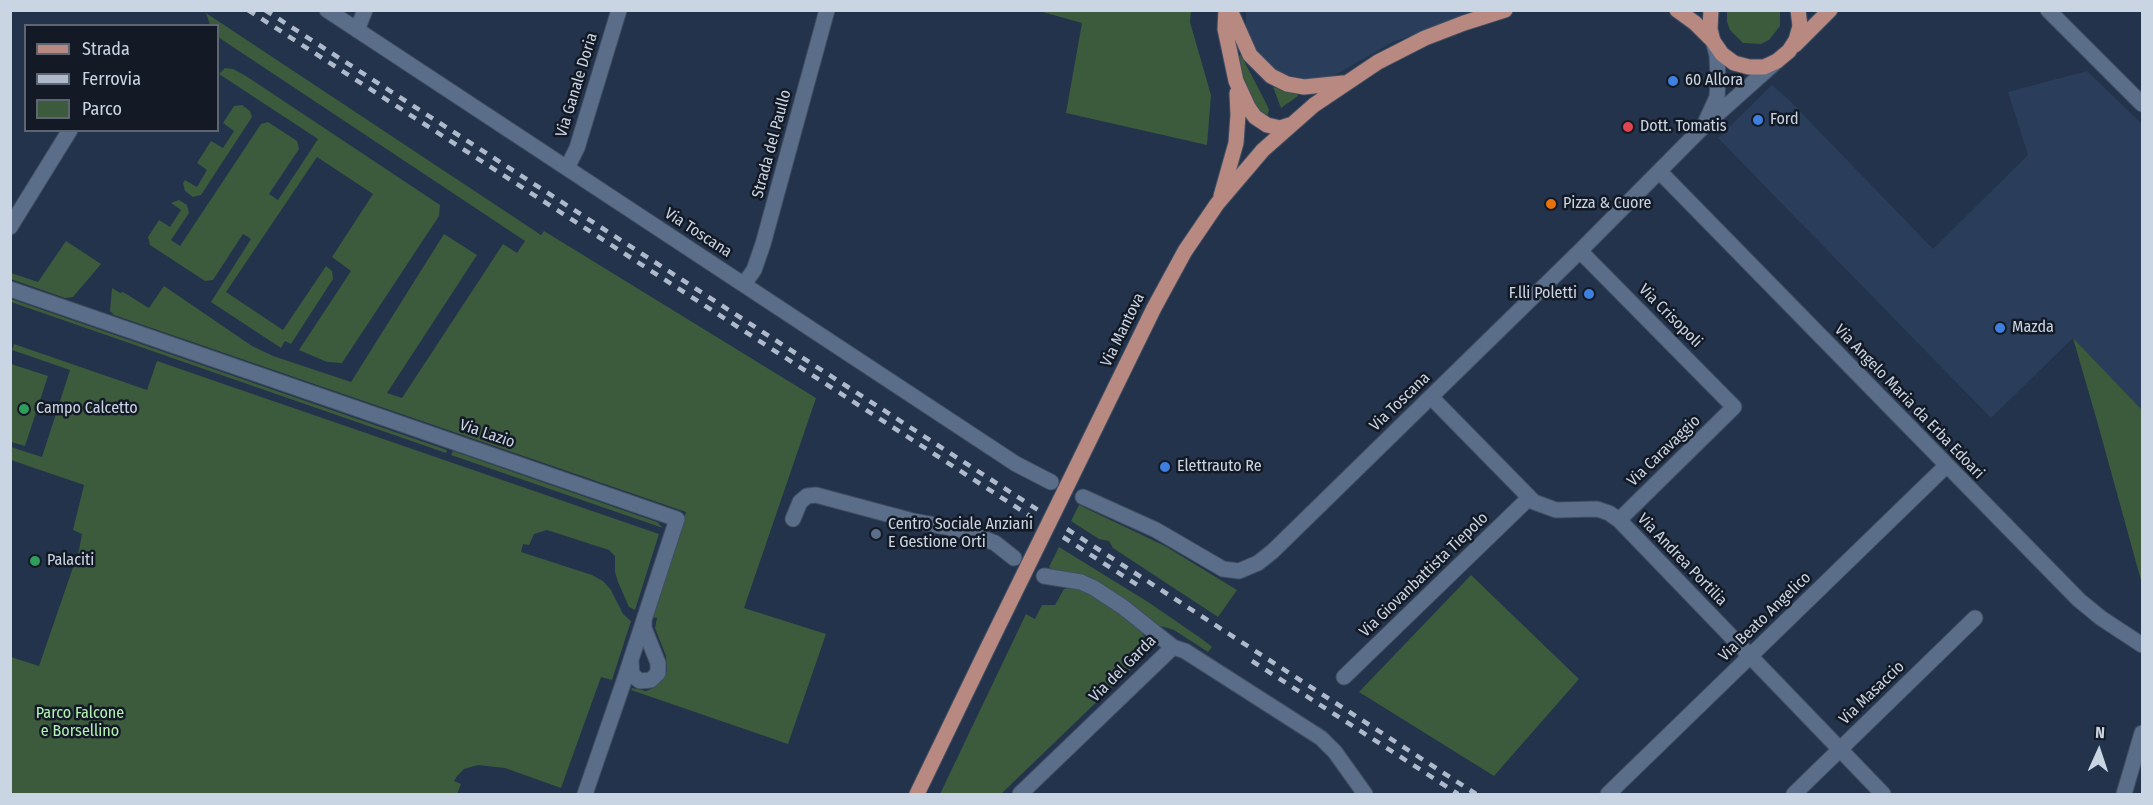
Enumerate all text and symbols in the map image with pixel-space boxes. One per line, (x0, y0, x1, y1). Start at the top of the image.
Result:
legend (24, 24, 219, 132)
street label: Via Ganale Doria (552, 31, 602, 139)
text: Strada (82, 38, 130, 60)
text: Ferrovia (82, 68, 141, 90)
place label: 60 Allora (1685, 71, 1743, 91)
marker: 60 Allora (1666, 74, 1680, 88)
street label: Strada del Paullo (748, 88, 796, 200)
text: Parco (82, 98, 122, 120)
place label: Ford (1770, 110, 1799, 130)
marker: Ford (1751, 113, 1765, 127)
place label: Dott. Tomatis (1640, 117, 1727, 137)
marker: Dott. Tomatis (1621, 120, 1635, 134)
place label: Pizza & Cuore (1563, 194, 1652, 214)
marker: Pizza & Cuore (1544, 197, 1558, 211)
street label: Via Toscana (661, 204, 735, 262)
street label: Via Crisopoli (1634, 280, 1706, 352)
place label: F.lli Poletti (1509, 284, 1577, 304)
marker: F.lli Poletti (1582, 287, 1596, 301)
street label: Via Mantova (1097, 290, 1149, 370)
place label: Mazda (2012, 318, 2054, 338)
street label: Via Angelo Maria da Erba Edoari (1830, 321, 1988, 483)
marker: Mazda (1993, 321, 2007, 335)
street label: Via Toscana (1366, 369, 1434, 435)
place label: Campo Calcetto (36, 399, 138, 419)
marker: Campo Calcetto (17, 402, 31, 416)
street label: Via Caravaggio (1623, 411, 1705, 491)
street label: Via Lazio (457, 416, 517, 452)
place label: Elettrauto Re (1177, 457, 1262, 477)
marker: Elettrauto Re (1158, 460, 1172, 474)
street label: Via Giovanbattista Tiepolo (1356, 508, 1492, 642)
street label: Via Andrea Portilia (1633, 510, 1731, 610)
place label: Centro Sociale Anziani E Gestione Orti (888, 515, 1033, 553)
marker: Centro Sociale Anziani E Gestione Orti (869, 527, 883, 541)
place label: Palaciti (47, 551, 94, 571)
marker: Palaciti (28, 554, 42, 568)
street label: Via Beato Angelico (1715, 568, 1815, 666)
street label: Via del Garda (1086, 632, 1160, 706)
street label: Via Masaccio (1835, 657, 1909, 729)
park label: Parco Falcone e Borsellino (36, 704, 124, 742)
north arrow (2069, 721, 2129, 781)
text: N (2095, 723, 2105, 742)

